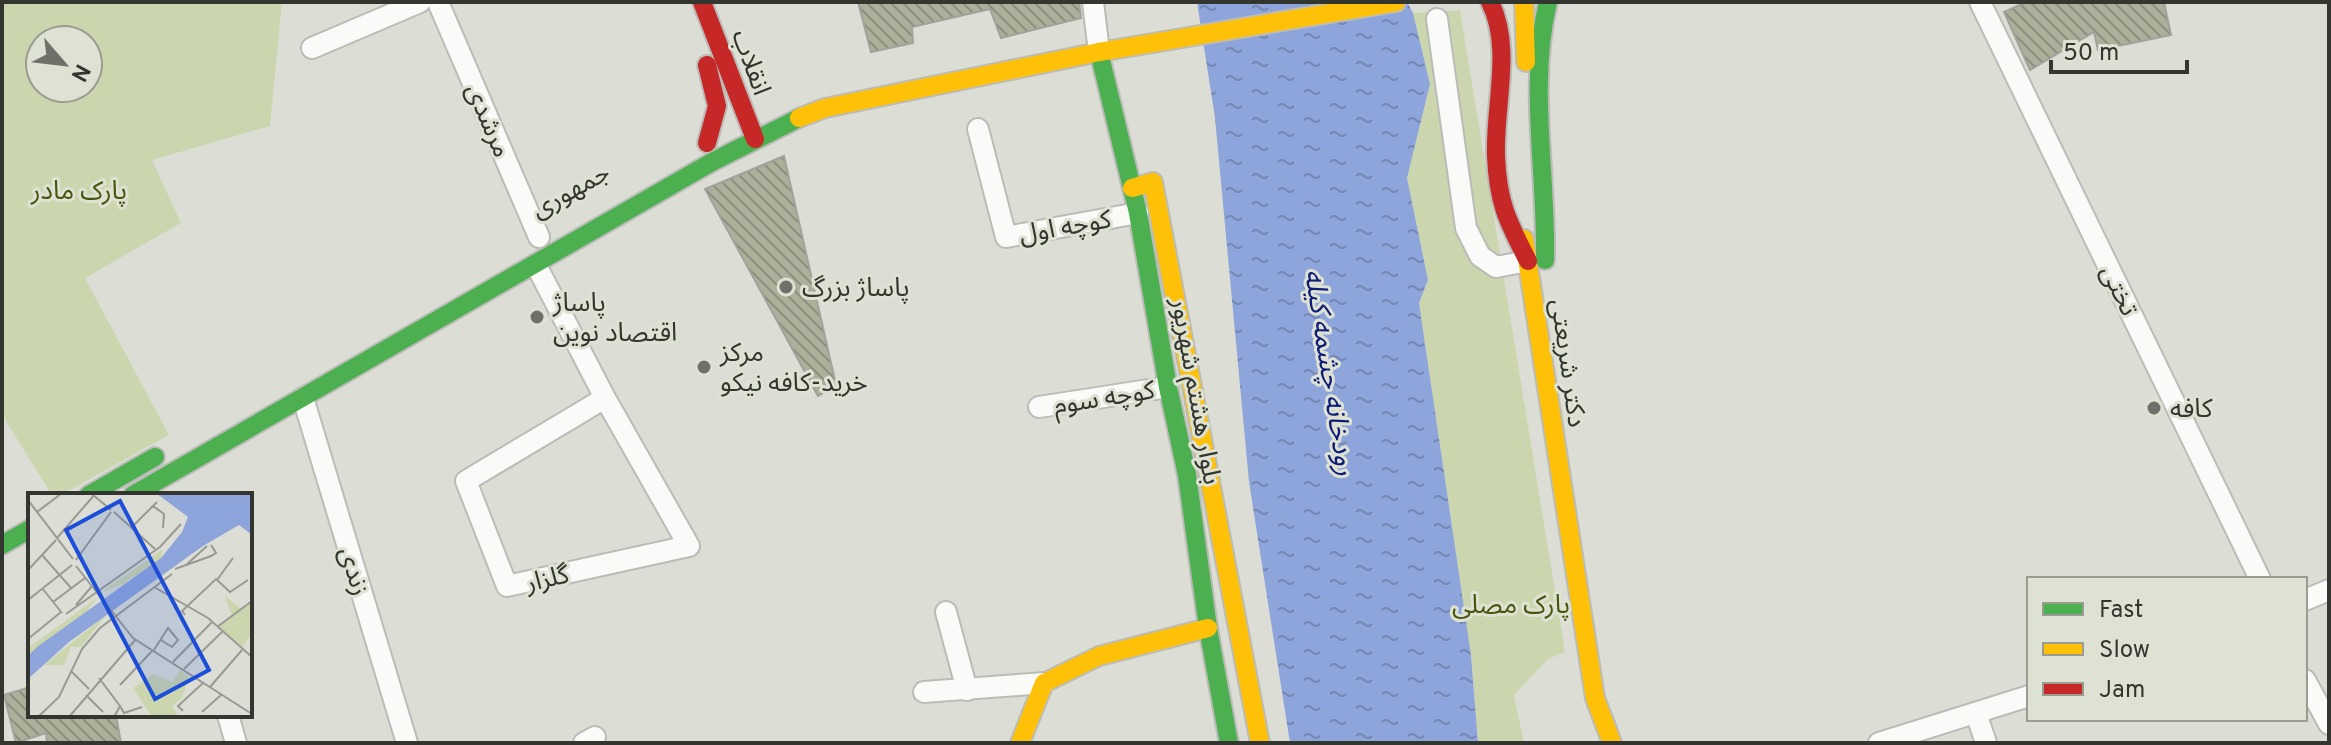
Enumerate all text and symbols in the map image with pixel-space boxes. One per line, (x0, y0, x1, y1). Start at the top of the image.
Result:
north arrow (24, 24, 104, 104)
scale bar (2051, 24, 2187, 74)
street label: انقلاب (723, 26, 777, 100)
text: 50 m (2063, 39, 2119, 69)
text: N (64, 59, 95, 86)
street label: مرشدی (456, 79, 517, 163)
street label: جمهوری (526, 157, 616, 227)
park label: پارک مادر (30, 176, 127, 209)
street label: کوچه اول (1017, 204, 1114, 253)
street label: تختی (2091, 260, 2144, 322)
water label: رودخانه چشمه کیله (1294, 267, 1362, 478)
place label: پاساژ بزرگ (802, 273, 910, 306)
marker: پاساژ بزرگ (777, 278, 795, 296)
place label: پاساژ اقتصاد نوین (552, 288, 677, 351)
street label: بلوار هشتم شهریور (1161, 295, 1227, 488)
street label: دکتر شریعتی (1541, 297, 1592, 430)
marker: پاساژ اقتصاد نوین (528, 308, 546, 326)
place label: مرکز خرید-کافه نیکو (719, 338, 868, 401)
marker: مرکز خرید-کافه نیکو (695, 358, 713, 376)
street label: کوچه سوم (1051, 375, 1158, 425)
place label: کافه (2170, 394, 2213, 427)
marker: کافه (2145, 399, 2163, 417)
inset map (28, 493, 252, 717)
street label: زندی (330, 543, 376, 600)
street label: گلزار (521, 559, 573, 602)
legend (2027, 577, 2307, 721)
park label: پارک مصلی (1452, 590, 1570, 623)
text: Fast (2099, 596, 2143, 626)
text: Slow (2099, 636, 2150, 666)
text: Jam (2099, 676, 2145, 706)

